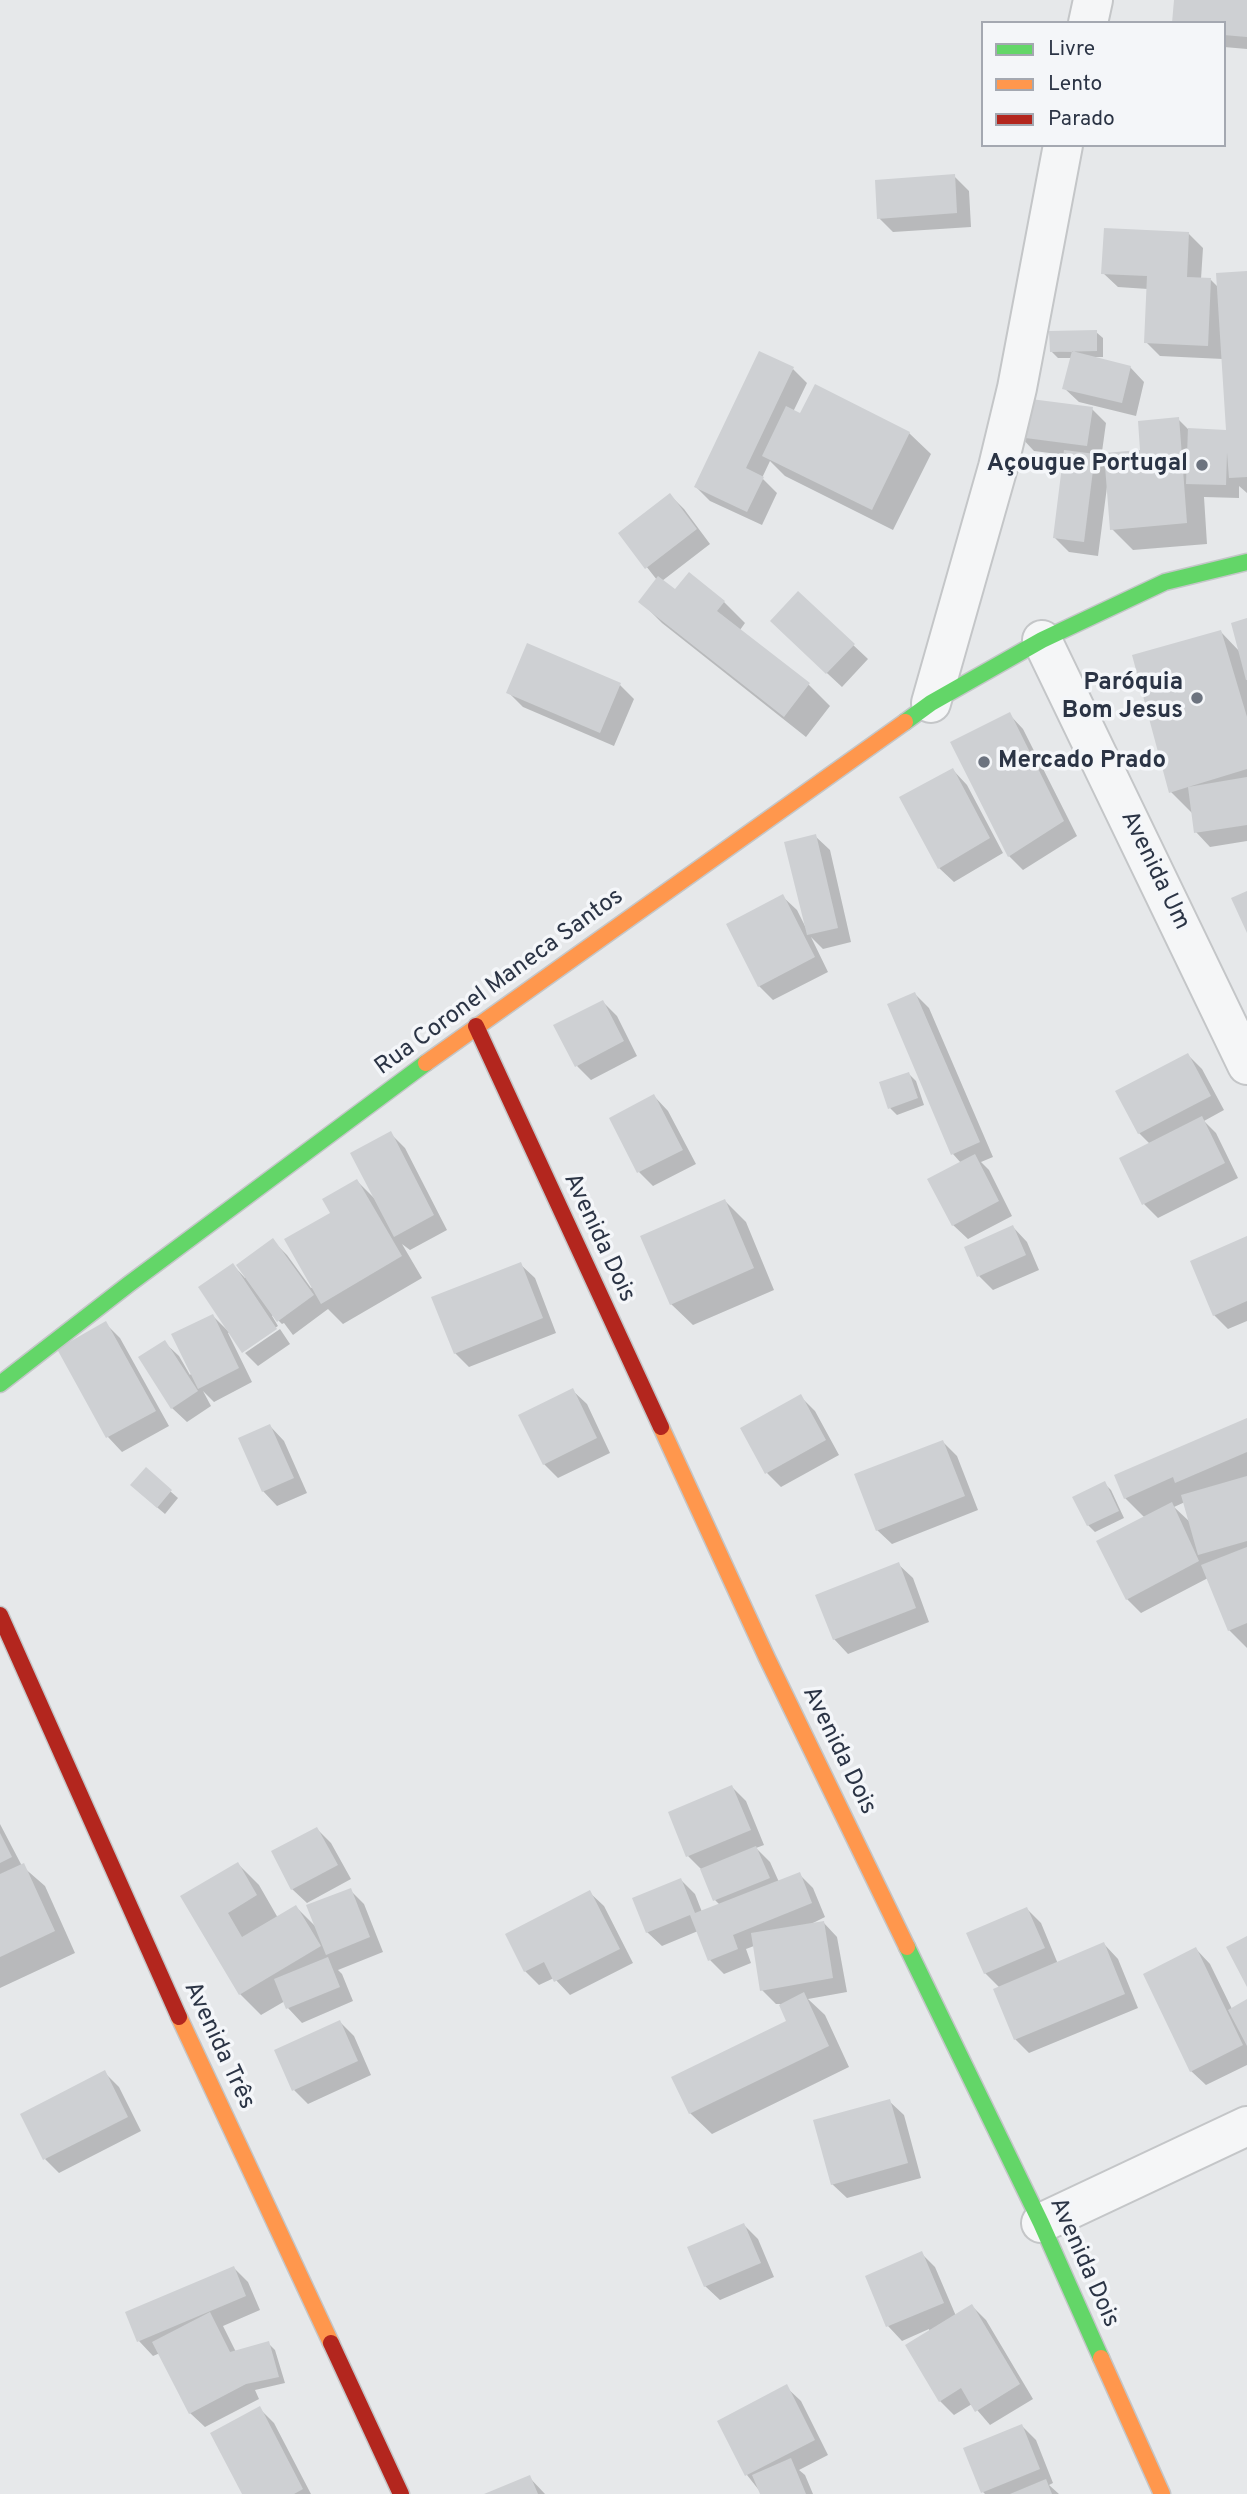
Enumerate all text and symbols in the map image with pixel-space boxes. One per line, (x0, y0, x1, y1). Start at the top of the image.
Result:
legend (981, 21, 1226, 147)
text: Livre (1048, 36, 1095, 63)
text: Lento (1048, 71, 1102, 98)
text: Parado (1048, 106, 1115, 133)
place label: Açougue Portugal (987, 451, 1188, 479)
marker: Açougue Portugal (1194, 457, 1210, 473)
place label: Paróquia Bom Jesus (1062, 670, 1183, 726)
marker: Paróquia Bom Jesus (1189, 690, 1205, 706)
place label: Mercado Prado (998, 748, 1166, 776)
marker: Mercado Prado (976, 754, 992, 770)
street label: Avenida Um (1113, 807, 1195, 935)
street label: Rua Coronel Maneca Santos (370, 883, 630, 1083)
street label: Avenida Dois (556, 1169, 640, 1307)
street label: Avenida Dois (795, 1682, 881, 1820)
street label: Avenida Três (176, 1978, 260, 2114)
street label: Avenida Dois (1042, 2194, 1124, 2332)

